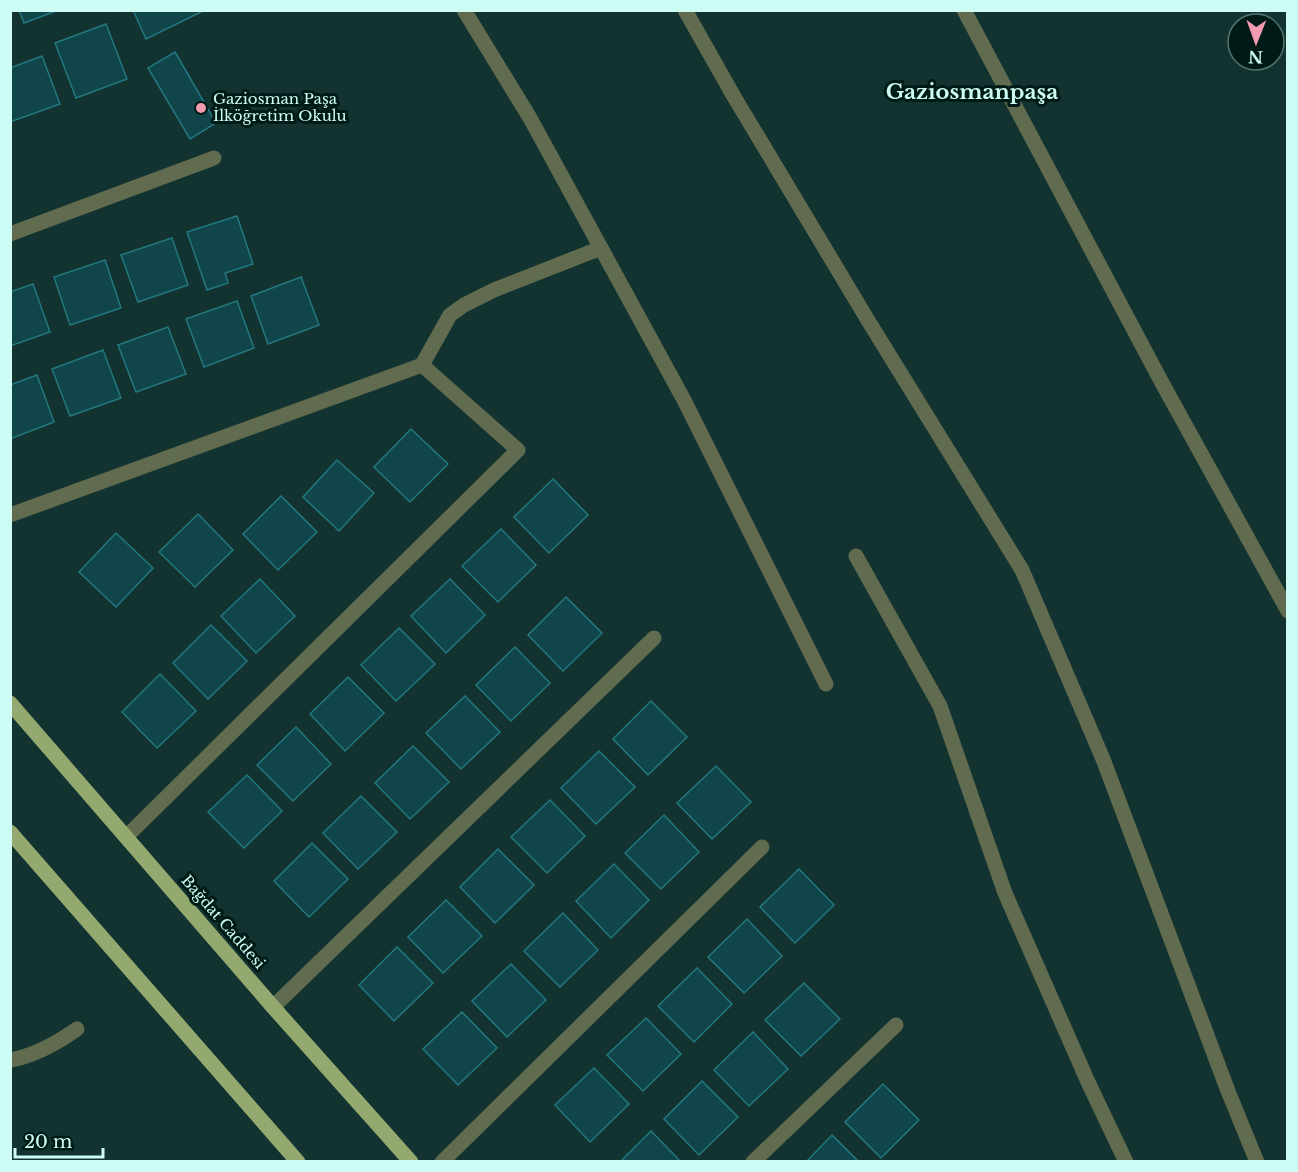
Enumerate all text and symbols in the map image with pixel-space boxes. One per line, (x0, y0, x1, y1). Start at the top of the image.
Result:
north arrow (1226, 12, 1286, 72)
text: N (1248, 47, 1263, 67)
district label: Gaziosmanpaşa (886, 79, 1058, 105)
place label: Gaziosman Paşa İlköğretim Okulu (213, 89, 347, 125)
marker: Gaziosman Paşa İlköğretim Okulu (194, 101, 208, 115)
street label: Bağdat Caddesi (177, 871, 269, 973)
scale bar (15, 1121, 104, 1159)
text: 20 m (24, 1131, 72, 1153)

